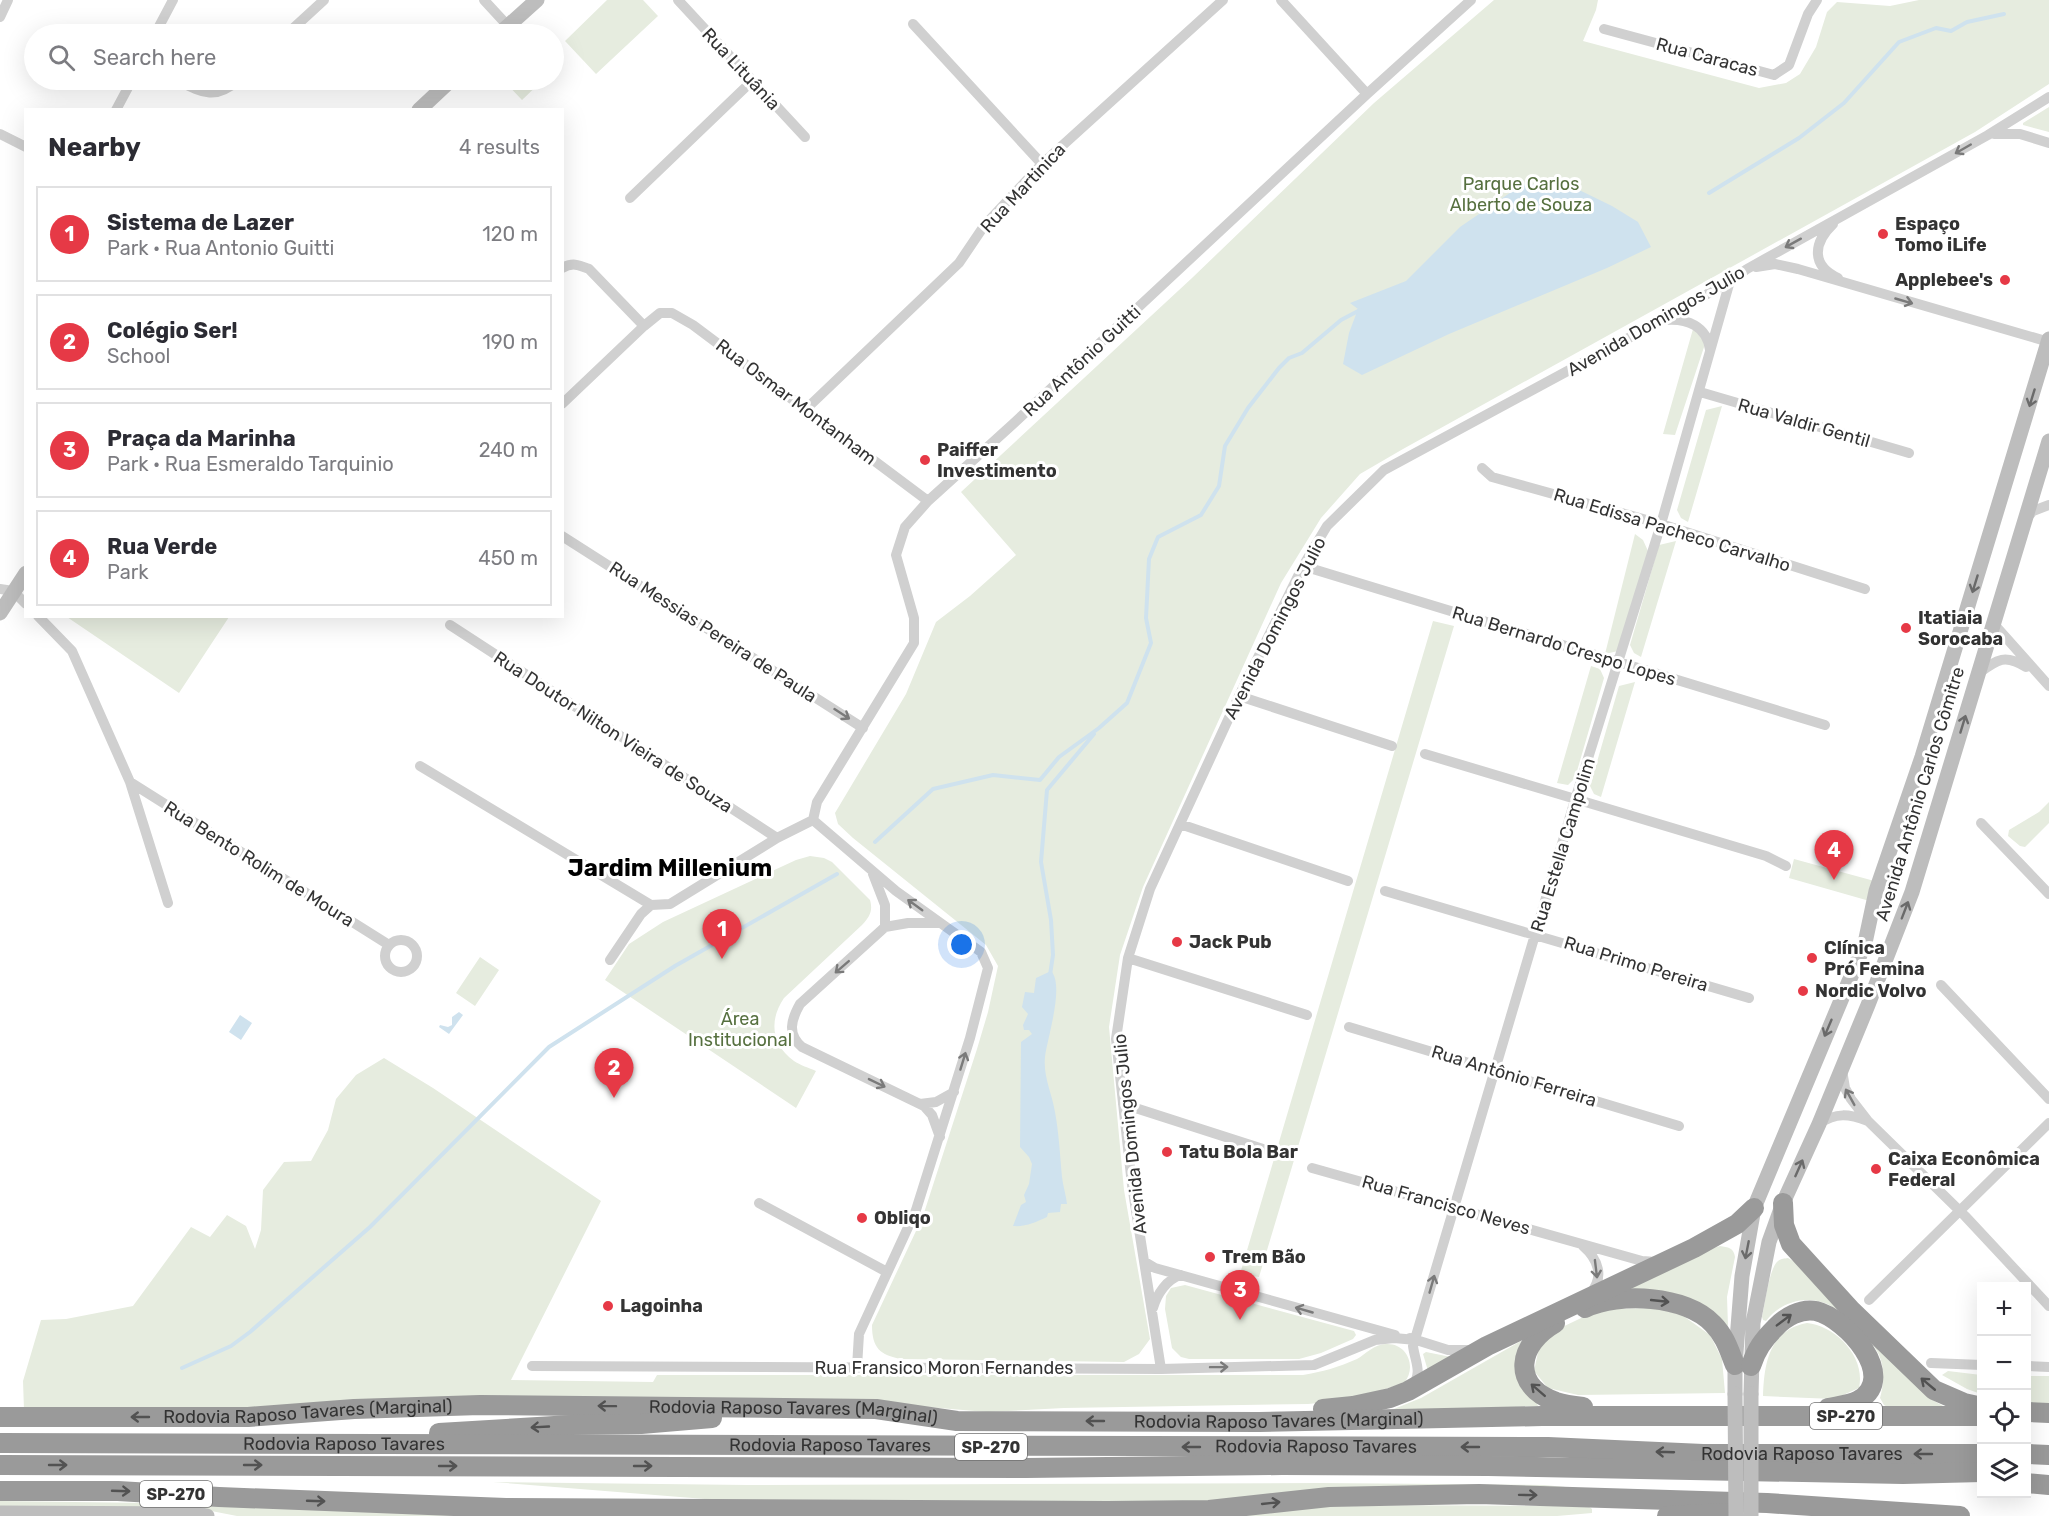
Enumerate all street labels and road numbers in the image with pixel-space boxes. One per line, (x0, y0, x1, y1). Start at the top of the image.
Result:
street label: Rua Lituânia (697, 23, 785, 115)
street label: Rua Caracas (1654, 33, 1760, 81)
street label: Rua Martinica (976, 139, 1070, 237)
street label: Avenida Domingos Julio (1563, 261, 1749, 381)
street label: Rua Antônio Guitti (1019, 301, 1145, 421)
street label: Rua Osmar Montanham (711, 334, 881, 470)
street label: Rua Valdir Gentil (1735, 394, 1873, 452)
street label: Rua Edissa Pacheco Carvalho (1551, 483, 1793, 577)
street label: Avenida Domingos Julio (1219, 533, 1331, 723)
street label: Rua Messias Pereira de Paula (605, 557, 821, 707)
street label: Rua Bernardo Crespo Lopes (1450, 601, 1678, 691)
street label: Rua Doutor Nilton Vieira de Souza (489, 646, 737, 818)
street label: Avenida Antônio Carlos Cômitre (1871, 664, 1969, 924)
street label: Rua Estella Campolim (1526, 755, 1600, 935)
street label: Rua Bento Rolim de Moura (160, 796, 358, 932)
street label: Rua Primo Pereira (1561, 932, 1711, 996)
street label: Avenida Domingos Julio (1109, 1033, 1151, 1235)
street label: Rua Antônio Ferreira (1429, 1040, 1599, 1112)
street label: Rua Francisco Neves (1359, 1170, 1533, 1240)
street label: Rua Fransico Moron Fernandes (815, 1357, 1073, 1379)
street label: Rodovia Raposo Tavares (Marginal) (163, 1395, 453, 1428)
street label: Rodovia Raposo Tavares (Marginal) (649, 1396, 939, 1429)
road number: SP-270 (1810, 1403, 1882, 1429)
street label: Rodovia Raposo Tavares (Marginal) (1134, 1408, 1424, 1433)
street label: Rodovia Raposo Tavares (243, 1433, 445, 1455)
street label: Rodovia Raposo Tavares (729, 1434, 931, 1456)
road number: SP-270 (955, 1434, 1027, 1460)
street label: Rodovia Raposo Tavares (1215, 1435, 1417, 1458)
street label: Rodovia Raposo Tavares (1701, 1443, 1903, 1465)
road number: SP-270 (140, 1481, 212, 1507)

